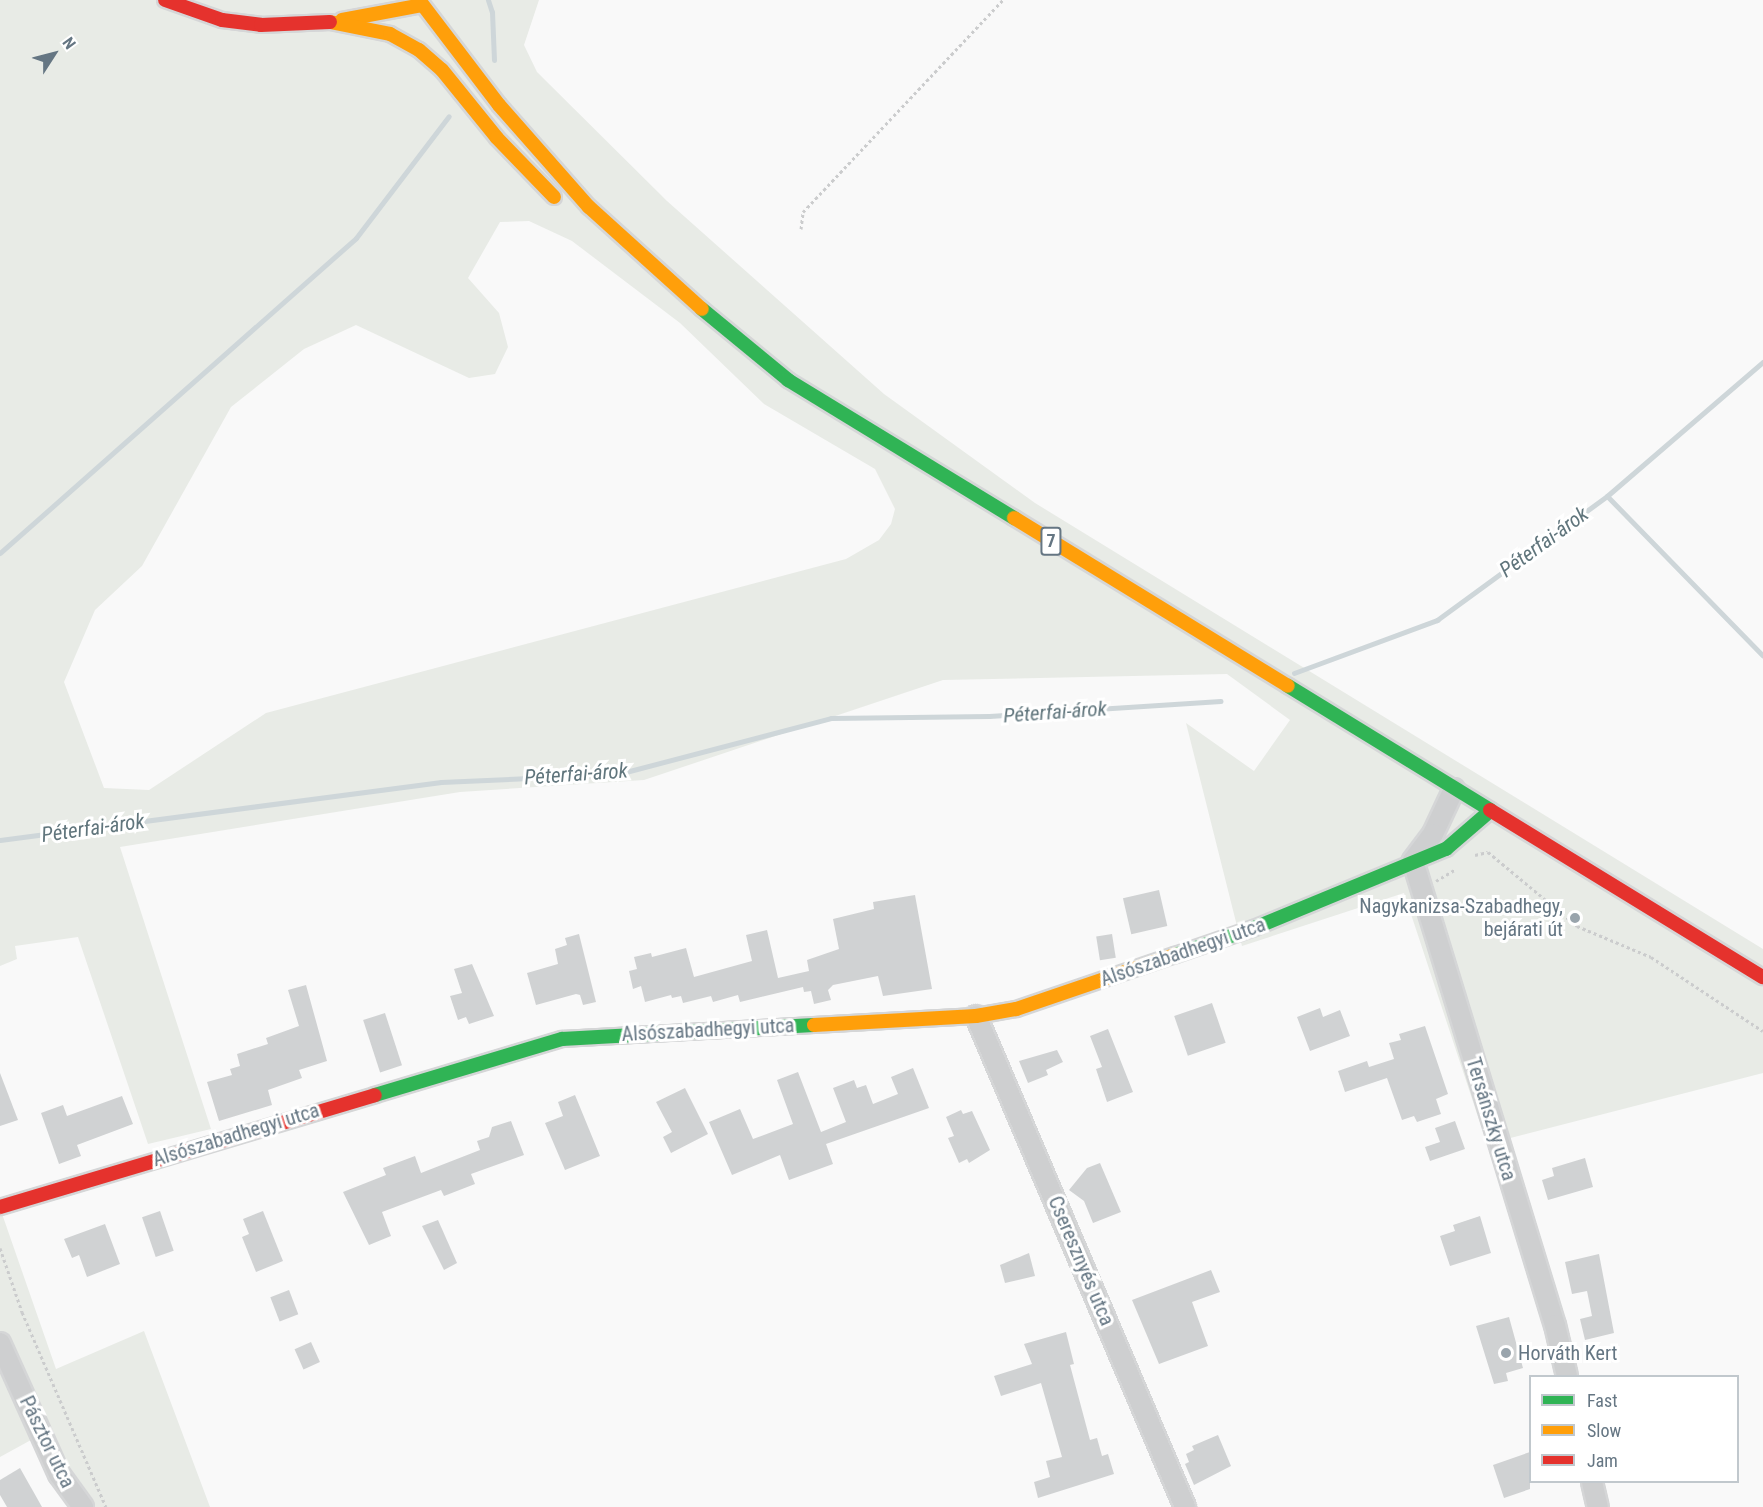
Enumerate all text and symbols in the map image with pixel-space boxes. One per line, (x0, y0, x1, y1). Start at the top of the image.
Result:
north arrow (24, 24, 84, 84)
text: N (58, 34, 80, 53)
water label: Péterfai-árok (1495, 501, 1593, 583)
road number: 7 (1039, 526, 1063, 556)
water label: Péterfai-árok (1002, 696, 1108, 728)
water label: Péterfai-árok (523, 758, 629, 790)
water label: Péterfai-árok (40, 808, 146, 848)
place label: Nagykanizsa-Szabadhegy, bejárati út (1359, 894, 1563, 941)
marker: Nagykanizsa-Szabadhegy, bejárati út (1568, 911, 1582, 925)
street label: Alsószabadhegyi utca (1097, 913, 1269, 991)
street label: Alsószabadhegyi utca (621, 1013, 795, 1047)
street label: Tersánszky utca (1461, 1055, 1521, 1183)
street label: Alsószabadhegyi utca (150, 1098, 322, 1172)
street label: Cseresznyés utca (1043, 1193, 1119, 1329)
place label: Horváth Kert (1518, 1341, 1617, 1365)
marker: Horváth Kert (1499, 1346, 1513, 1360)
legend (1529, 1375, 1739, 1483)
text: Fast (1587, 1390, 1618, 1411)
street label: Pásztor utca (14, 1392, 80, 1492)
text: Slow (1587, 1420, 1621, 1441)
text: Jam (1587, 1450, 1618, 1471)

